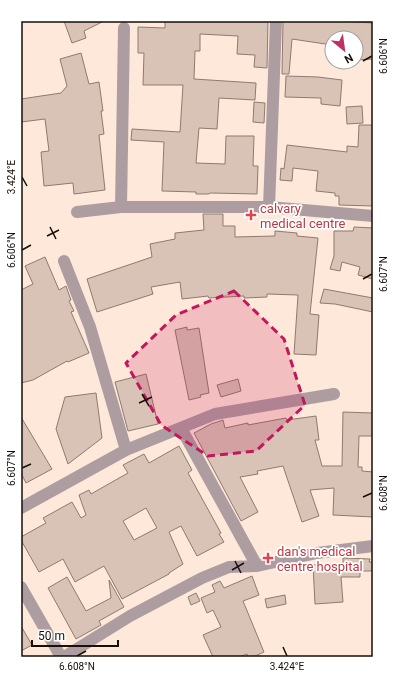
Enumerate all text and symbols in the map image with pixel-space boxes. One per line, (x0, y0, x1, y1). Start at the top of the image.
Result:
north arrow (324, 30, 364, 70)
text: 6.606°N (378, 38, 389, 74)
text: N (342, 51, 355, 66)
text: 3.424°E (6, 159, 17, 194)
place label: calvary medical centre (260, 201, 345, 231)
marker: calvary medical centre (245, 209, 257, 221)
text: 6.606°N (6, 232, 17, 268)
text: 6.607°N (378, 256, 389, 292)
text: 6.607°N (6, 450, 17, 486)
text: 6.608°N (378, 475, 389, 511)
place label: dan's medical centre hospital (277, 544, 363, 574)
marker: dan's medical centre hospital (262, 552, 274, 564)
scale bar (32, 622, 118, 648)
text: 50 m (38, 629, 65, 643)
text: 6.608°N (59, 661, 95, 672)
text: 3.424°E (270, 661, 305, 672)

